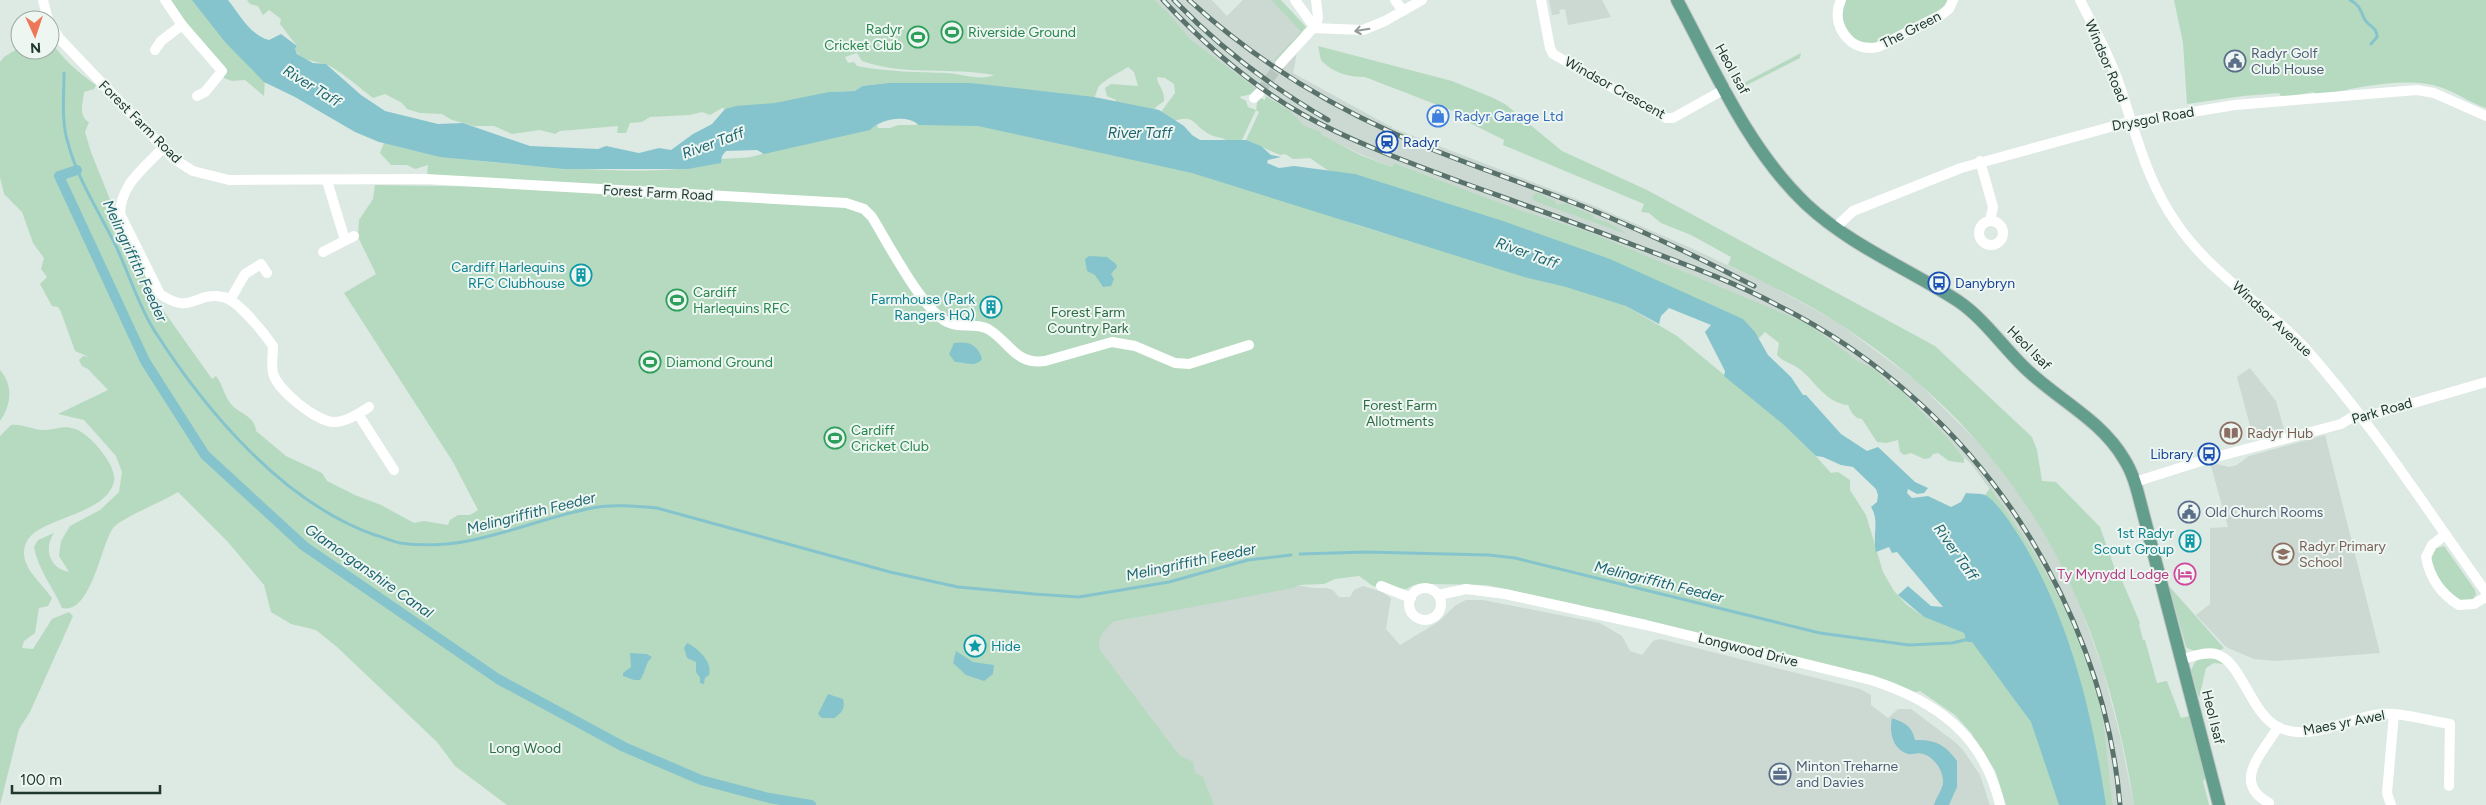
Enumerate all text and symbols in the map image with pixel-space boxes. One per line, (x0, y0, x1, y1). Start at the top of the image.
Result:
street label: The Green (1878, 8, 1944, 52)
north arrow (10, 10, 60, 60)
street label: Windsor Road (2081, 17, 2131, 105)
sports icon: Riverside Ground (940, 20, 964, 44)
place label: Radyr Cricket Club (824, 21, 902, 54)
place label: Riverside Ground (968, 24, 1076, 41)
sports icon: Radyr Cricket Club (906, 25, 930, 49)
one-way arrow (1354, 25, 1370, 35)
text: N (30, 39, 42, 56)
street label: Heol Isaf (1711, 41, 1753, 98)
place label: Radyr Golf Club House (2251, 45, 2325, 78)
public building icon: Radyr Golf Club House (2223, 49, 2247, 73)
street label: Windsor Crescent (1562, 53, 1668, 123)
water label: River Taff (280, 61, 345, 112)
street label: Forest Farm Road (95, 77, 185, 167)
street label: Drysgol Road (2110, 103, 2196, 135)
shop icon: Radyr Garage Ltd (1426, 104, 1450, 128)
place label: Radyr Garage Ltd (1454, 108, 1563, 125)
water label: River Taff (679, 123, 748, 163)
water label: River Taff (1108, 124, 1174, 142)
station icon: Radyr (1375, 130, 1399, 154)
place label: Radyr (1403, 134, 1439, 151)
street label: Forest Farm Road (602, 182, 714, 204)
water label: Melingriffith Feeder (99, 197, 172, 326)
water label: River Taff (1493, 233, 1562, 273)
place label: Cardiff Harlequins RFC Clubhouse (451, 259, 565, 292)
building icon: Cardiff Harlequins RFC Clubhouse (569, 263, 593, 287)
bus stop icon: Danybryn (1927, 271, 1951, 295)
place label: Danybryn (1955, 275, 2015, 292)
street label: Windsor Avenue (2229, 278, 2316, 361)
place label: Cardiff Harlequins RFC (693, 284, 790, 317)
sports icon: Cardiff Harlequins RFC (665, 288, 689, 312)
place label: Farmhouse (Park Rangers HQ) (871, 291, 975, 324)
building icon: Farmhouse (Park Rangers HQ) (979, 295, 1003, 319)
park label: Forest Farm Country Park (1047, 304, 1129, 337)
street label: Heol Isaf (2003, 322, 2055, 374)
sports icon: Diamond Ground (638, 350, 662, 374)
place label: Diamond Ground (666, 354, 773, 371)
street label: Park Road (2350, 394, 2414, 428)
park label: Forest Farm Allotments (1363, 397, 1437, 430)
library icon: Radyr Hub (2219, 421, 2243, 445)
place label: Cardiff Cricket Club (851, 422, 929, 455)
place label: Radyr Hub (2247, 425, 2313, 442)
sports icon: Cardiff Cricket Club (823, 426, 847, 450)
bus stop icon: Library (2197, 442, 2221, 466)
place label: Library (2150, 446, 2194, 463)
water label: Melingriffith Feeder (465, 488, 598, 538)
public building icon: Old Church Rooms (2177, 500, 2201, 524)
place label: Old Church Rooms (2205, 504, 2323, 521)
water label: Glamorganshire Canal (302, 520, 437, 622)
water label: River Taff (1930, 520, 1983, 585)
place label: 1st Radyr Scout Group (2094, 525, 2174, 558)
building icon: 1st Radyr Scout Group (2178, 529, 2202, 553)
place label: Radyr Primary School (2299, 538, 2386, 571)
water label: Melingriffith Feeder (1124, 539, 1259, 585)
school or university icon: Radyr Primary School (2271, 542, 2295, 566)
water label: Melingriffith Feeder (1593, 557, 1726, 607)
hotel icon: Ty Mynydd Lodge (2173, 562, 2197, 586)
place label: Ty Mynydd Lodge (2057, 566, 2169, 583)
street label: Longwood Drive (1696, 629, 1800, 671)
place icon: Hide (963, 634, 987, 658)
place label: Hide (991, 638, 1021, 655)
street label: Heol Isaf (2198, 688, 2228, 747)
street label: Maes yr Awel (2302, 707, 2386, 739)
park label: Long Wood (489, 740, 561, 757)
place label: Minton Treharne and Davies (1796, 758, 1898, 791)
scale bar (12, 762, 160, 794)
office icon: Minton Treharne and Davies (1768, 762, 1792, 786)
text: 100 m (20, 771, 62, 789)

